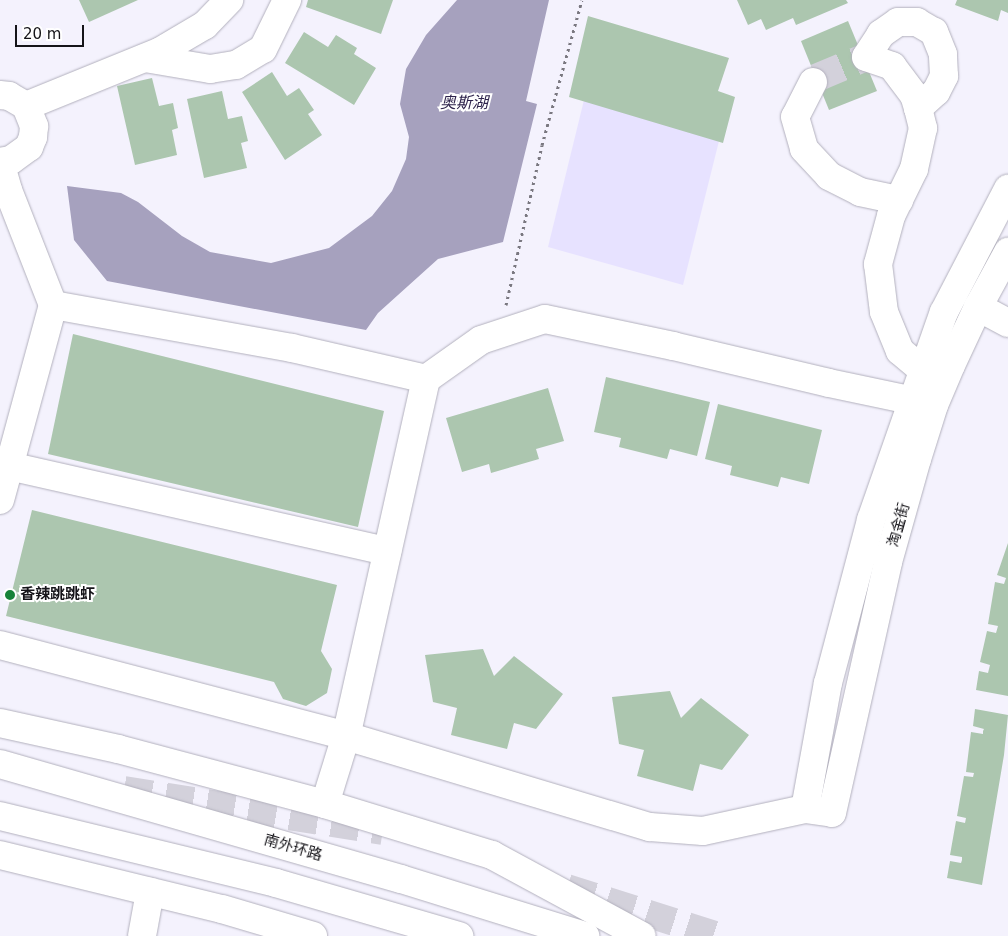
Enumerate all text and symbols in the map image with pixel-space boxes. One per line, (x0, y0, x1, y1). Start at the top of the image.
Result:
scale bar (18, 15, 86, 47)
text: 20 m (23, 25, 61, 43)
water label: 奥斯湖 (440, 93, 488, 113)
street label: 淘金街 (884, 501, 914, 549)
place label: 香辣跳跳虾 (20, 586, 95, 604)
marker: 香辣跳跳虾 (4, 589, 16, 601)
street label: 南外环路 (262, 831, 324, 865)

